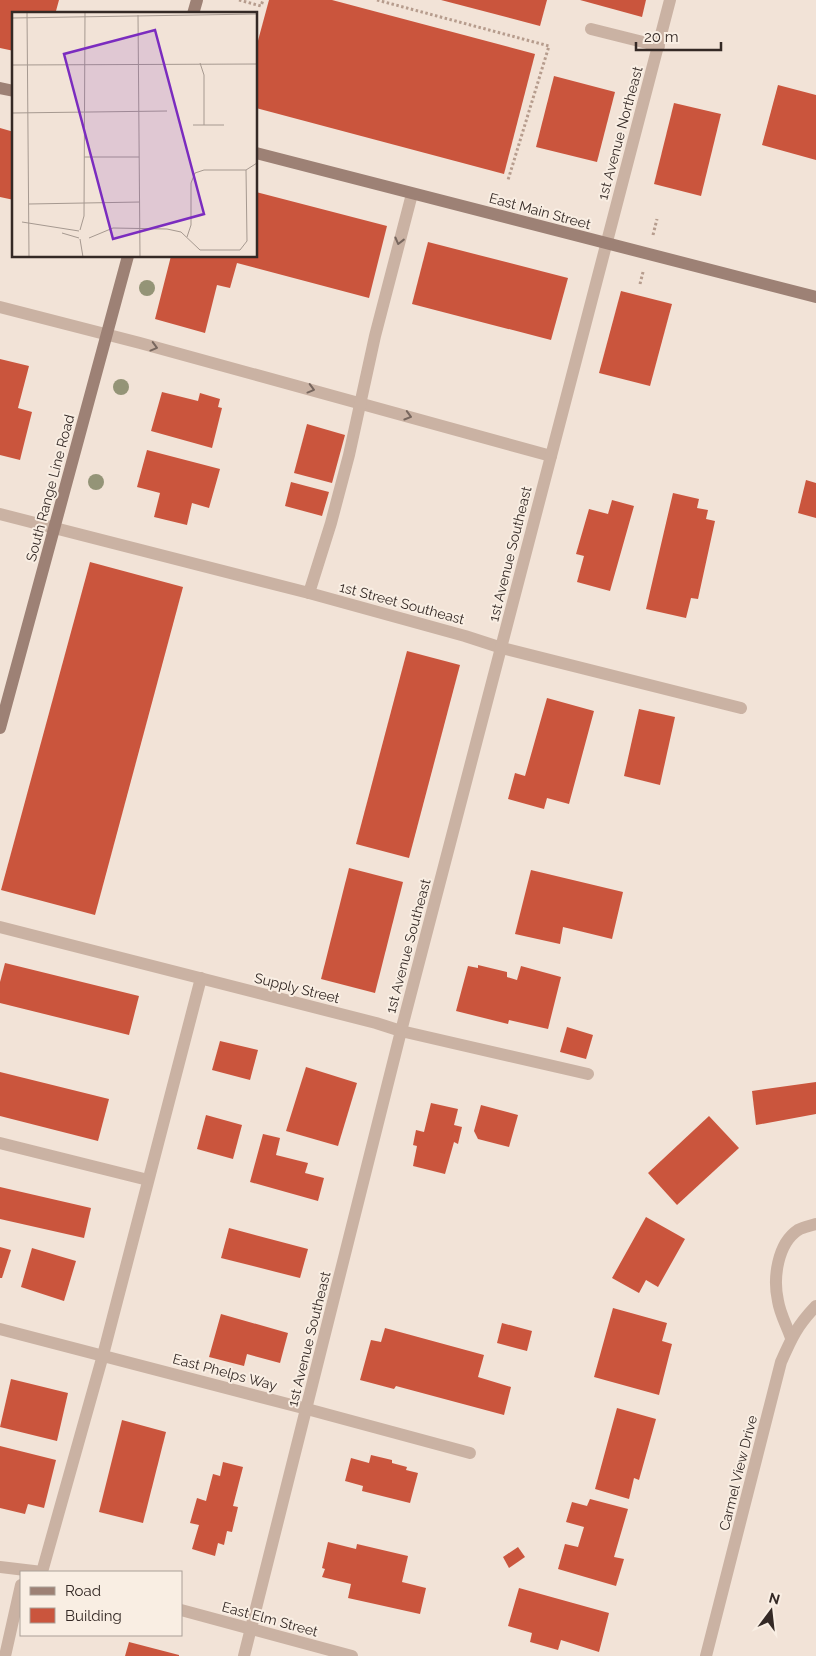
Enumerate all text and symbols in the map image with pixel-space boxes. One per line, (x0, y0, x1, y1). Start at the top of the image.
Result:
inset map (12, 12, 258, 258)
scale bar (636, 20, 721, 52)
text: 20 m (644, 28, 679, 46)
street label: 1st Avenue Northeast (594, 64, 646, 201)
street label: East Main Street (487, 190, 593, 232)
one-way arrow (395, 237, 405, 245)
one-way arrow (150, 341, 158, 351)
one-way arrow (306, 383, 315, 394)
one-way arrow (404, 410, 412, 420)
street label: South Range Line Road (23, 413, 77, 563)
street label: 1st Avenue Southeast (485, 485, 535, 623)
street label: 1st Street Southeast (338, 579, 467, 627)
street label: 1st Avenue Southeast (382, 877, 434, 1015)
street label: Supply Street (253, 970, 342, 1006)
street label: 1st Avenue Southeast (284, 1270, 334, 1408)
street label: East Phelps Way (171, 1350, 279, 1394)
street label: Carmel View Drive (716, 1414, 760, 1532)
legend (20, 1571, 182, 1636)
text: Road (65, 1582, 101, 1600)
north arrow (746, 1586, 796, 1636)
text: N (767, 1589, 782, 1608)
street label: East Elm Street (220, 1598, 320, 1640)
text: Building (65, 1607, 122, 1625)

